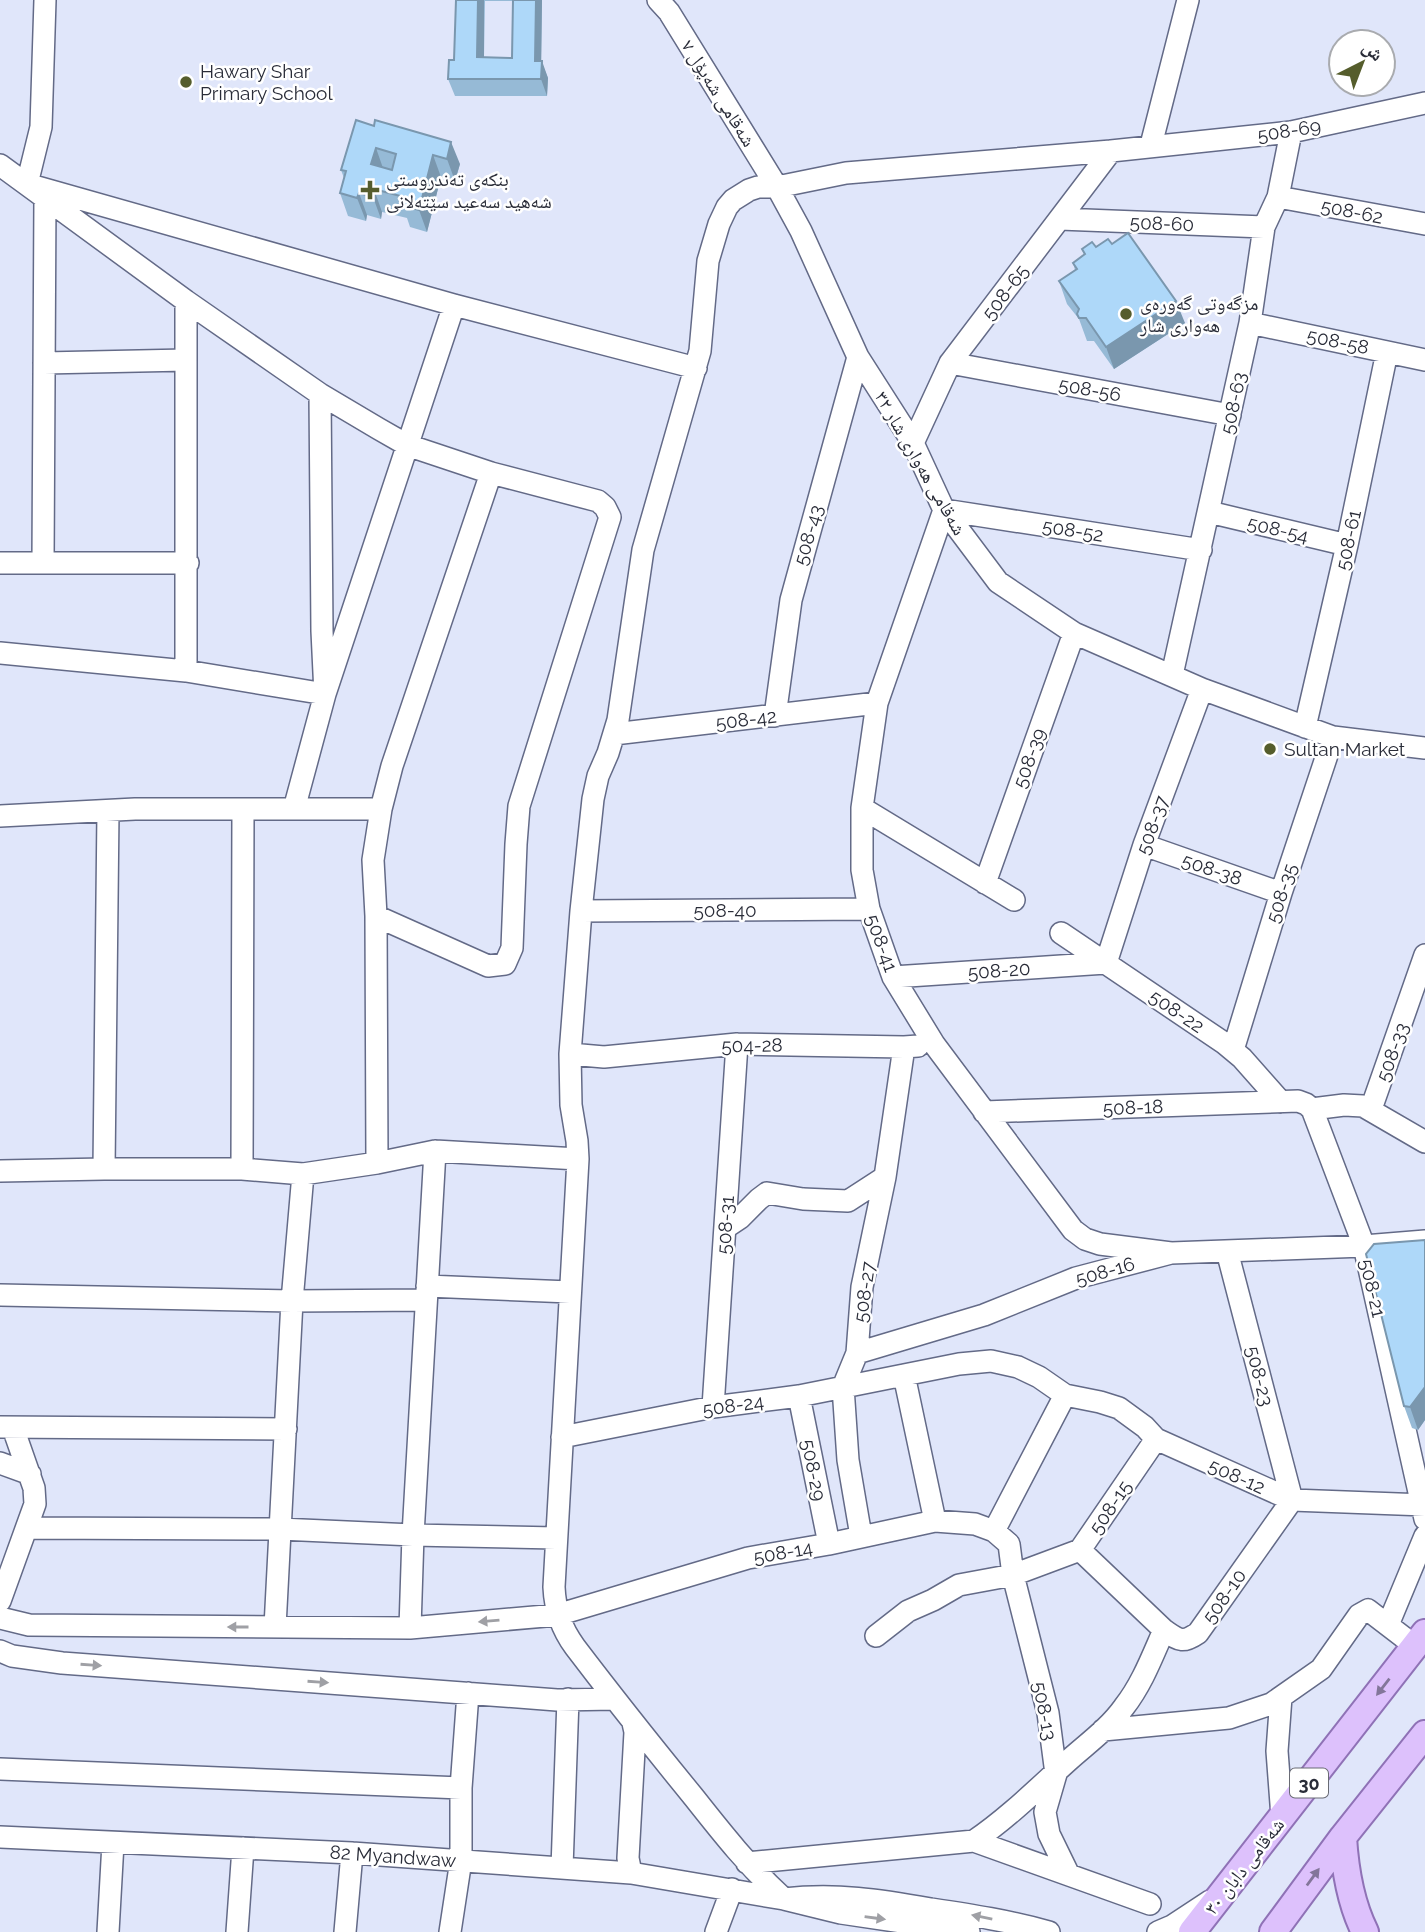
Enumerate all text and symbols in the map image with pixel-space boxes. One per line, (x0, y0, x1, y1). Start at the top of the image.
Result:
north arrow (1327, 28, 1397, 98)
text: ش (1358, 35, 1388, 66)
street label: شەقامی شەپۆل ٧ (676, 36, 761, 151)
place label: Hawary Shar Primary School (200, 60, 333, 104)
marker: Hawary Shar Primary School (178, 74, 194, 90)
street label: 508-69 (1256, 114, 1322, 146)
place label: بنکەی تەندروستی شەهید سەعید سێتەلانی (386, 168, 552, 213)
marker: بنکەی تەندروستی شەهید سەعید سێتەلانی (360, 180, 380, 200)
street label: 508-62 (1319, 194, 1385, 228)
street label: 508-60 (1129, 211, 1195, 235)
street label: 508-65 (977, 260, 1033, 324)
place label: مزگەوتی گەورەی هەواری شار (1139, 292, 1258, 337)
marker: مزگەوتی گەورەی هەواری شار (1118, 306, 1134, 322)
street label: 508-58 (1305, 324, 1371, 358)
street label: 508-63 (1216, 370, 1250, 436)
street label: 508-56 (1057, 373, 1123, 405)
street label: شەقامی هەواری شار ٣٢ (870, 387, 971, 539)
street label: 508-43 (789, 502, 827, 568)
street label: 508-61 (1331, 508, 1365, 572)
street label: 508-54 (1245, 511, 1311, 547)
street label: 508-52 (1041, 514, 1105, 546)
street label: 508-42 (714, 704, 778, 734)
street label: 508-39 (1008, 725, 1050, 791)
place label: Sultan Market (1284, 738, 1406, 760)
marker: Sultan Market (1262, 741, 1278, 757)
street label: 508-37 (1131, 793, 1173, 857)
street label: 508-38 (1179, 849, 1245, 889)
street label: 508-35 (1261, 861, 1301, 925)
street label: 508-40 (693, 899, 757, 921)
street label: 508-41 (861, 911, 903, 975)
street label: 508-20 (967, 957, 1031, 983)
street label: 508-22 (1146, 985, 1208, 1037)
street label: 508-33 (1371, 1020, 1413, 1084)
street label: 504-28 (721, 1033, 783, 1057)
street label: 508-18 (1102, 1095, 1164, 1119)
street label: 508-31 (712, 1195, 738, 1255)
street label: 508-16 (1073, 1252, 1137, 1290)
street label: 508-21 (1356, 1257, 1390, 1319)
street label: 508-27 (849, 1260, 879, 1324)
street label: 508-23 (1242, 1344, 1278, 1408)
street label: 508-24 (701, 1390, 765, 1420)
street label: 508-29 (797, 1437, 831, 1503)
street label: 508-12 (1205, 1454, 1269, 1498)
street label: 508-15 (1084, 1476, 1136, 1538)
street label: 508-14 (752, 1536, 814, 1568)
street label: 508-10 (1198, 1565, 1250, 1627)
one-way arrow (478, 1616, 500, 1627)
one-way arrow (227, 1621, 249, 1633)
one-way arrow (81, 1660, 103, 1671)
one-way arrow (307, 1677, 329, 1688)
one-way arrow (1377, 1678, 1391, 1696)
street label: 508-13 (1029, 1680, 1061, 1742)
road number: 30 (1290, 1768, 1328, 1798)
street label: شەقامی دابان ٣٠ (1200, 1814, 1289, 1919)
street label: 82 Myandwaw (329, 1841, 457, 1871)
one-way arrow (1306, 1868, 1320, 1886)
one-way arrow (971, 1911, 993, 1922)
one-way arrow (864, 1912, 886, 1923)

